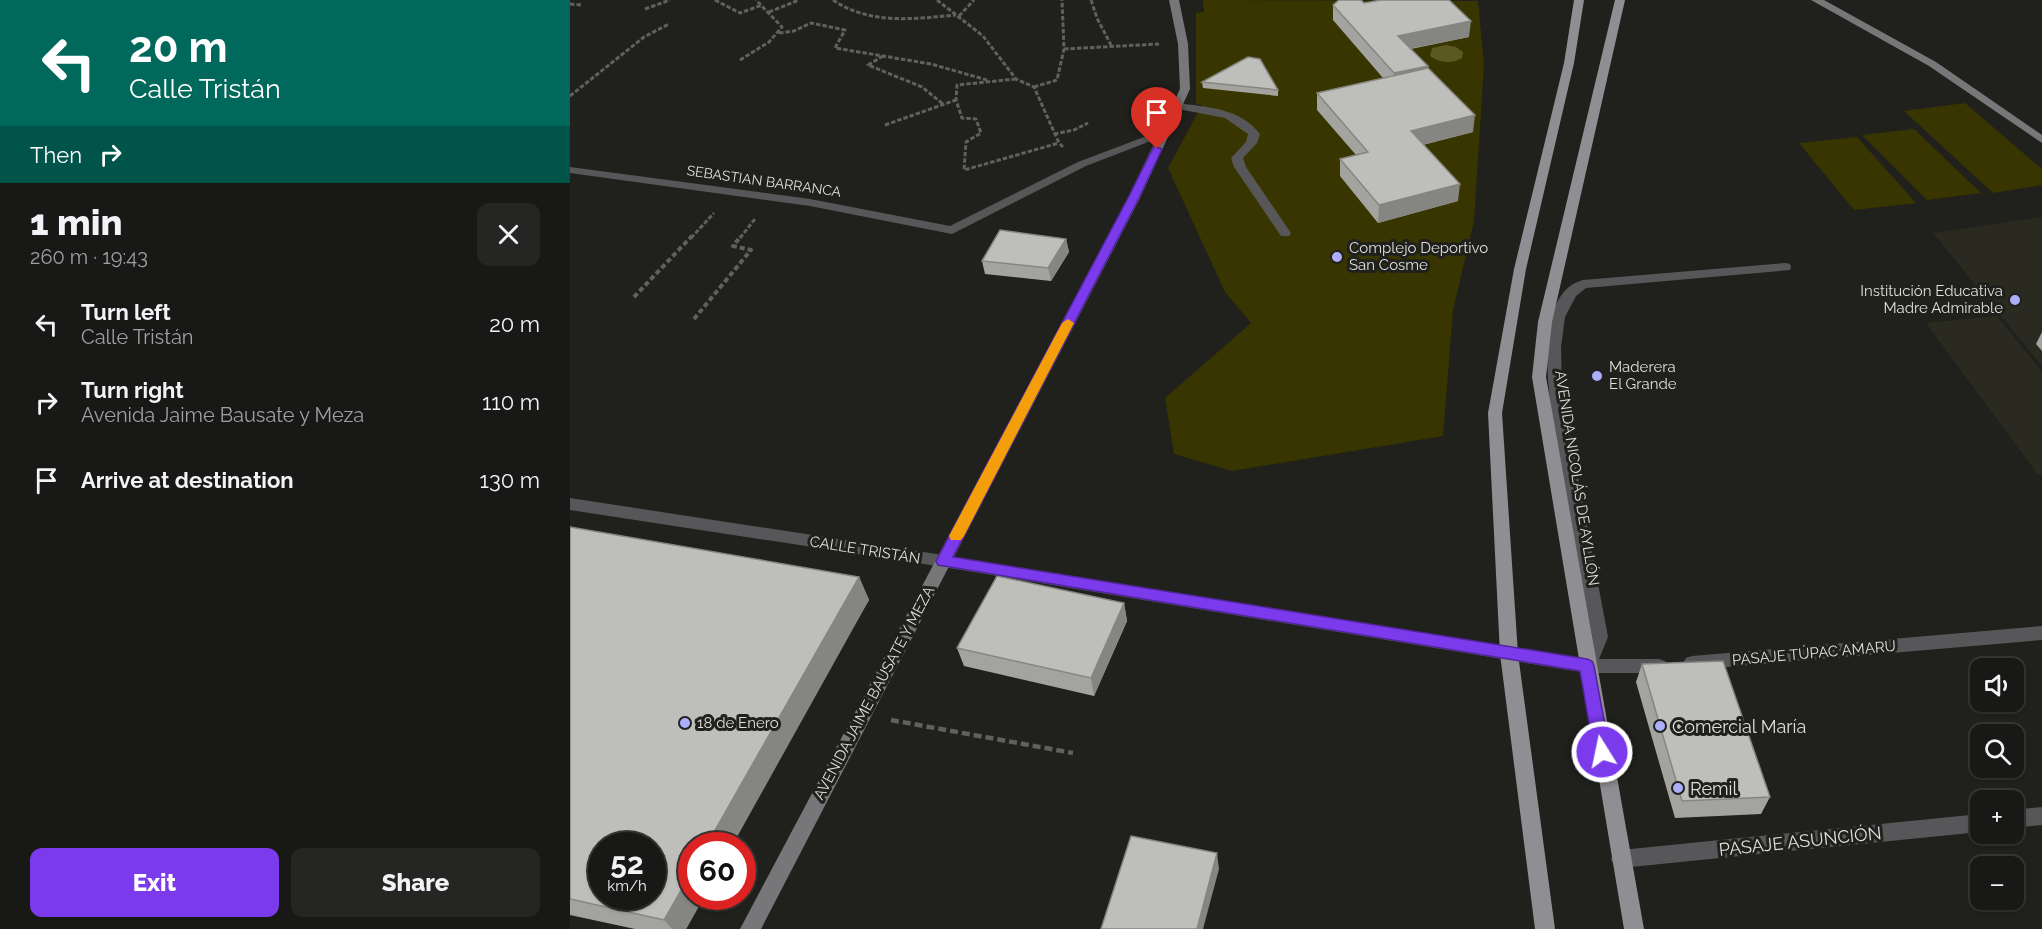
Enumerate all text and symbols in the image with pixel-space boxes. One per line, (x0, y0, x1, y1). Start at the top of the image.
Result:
text: 20 m (129, 23, 228, 72)
icon: left (30, 24, 108, 102)
text: Calle Tristán (129, 73, 281, 104)
pin (1131, 87, 1182, 149)
icon: arrive (1140, 96, 1173, 129)
icon: right (94, 138, 127, 171)
text: Then (30, 142, 82, 168)
street label: SEBASTIAN BARRANCA (686, 162, 843, 200)
text: 1 min (30, 201, 122, 243)
button: close (477, 203, 540, 266)
place label: Complejo Deportivo San Cosme (1349, 239, 1488, 274)
text: 260 m · 19:43 (30, 245, 148, 269)
marker: Complejo Deportivo San Cosme (1330, 250, 1344, 264)
place label: Institución Educativa Madre Admirable (1860, 282, 2003, 317)
marker: Institución Educativa Madre Admirable (2008, 293, 2022, 307)
text: Turn left (81, 299, 171, 325)
icon: left (30, 308, 63, 341)
text: 20 m (489, 311, 540, 337)
text: Calle Tristán (81, 325, 193, 349)
place label: Maderera El Grande (1609, 358, 1677, 393)
street label: AVENIDA NICOLÁS DE AYLLÓN (1551, 369, 1603, 587)
marker: Maderera El Grande (1590, 369, 1604, 383)
text: Turn right (81, 377, 184, 403)
icon: right (30, 386, 63, 419)
text: 110 m (482, 389, 540, 415)
text: Avenida Jaime Bausate y Meza (81, 403, 364, 427)
icon: arrive (30, 464, 63, 497)
text: Arrive at destination (81, 467, 294, 493)
text: 130 m (480, 467, 540, 493)
street label: CALLE TRISTÁN (808, 532, 922, 568)
street label: AVENIDA JAIME BAUSATE Y MEZA (810, 583, 938, 803)
street label: PASAJE TÚPAC AMARU (1731, 637, 1897, 669)
map controls (1970, 658, 2024, 910)
button: sound (1970, 658, 2024, 712)
place label: 18 de Enero (697, 714, 779, 732)
marker: 18 de Enero (678, 716, 692, 730)
place label: Comercial María (1672, 716, 1806, 737)
marker: Comercial María (1653, 719, 1667, 733)
position arrow (1570, 720, 1634, 784)
button: search (1970, 724, 2024, 778)
place label: Remil (1690, 778, 1737, 799)
marker: Remil (1671, 781, 1685, 795)
button: + (1970, 790, 2024, 844)
street label: PASAJE ASUNCIÓN (1718, 821, 1882, 860)
speed limit sign: 60 (678, 832, 756, 910)
text: 52 (610, 846, 644, 881)
button: Exit (30, 848, 279, 917)
button: Share (291, 848, 540, 917)
button: − (1970, 856, 2024, 910)
text: km/h (607, 877, 647, 895)

